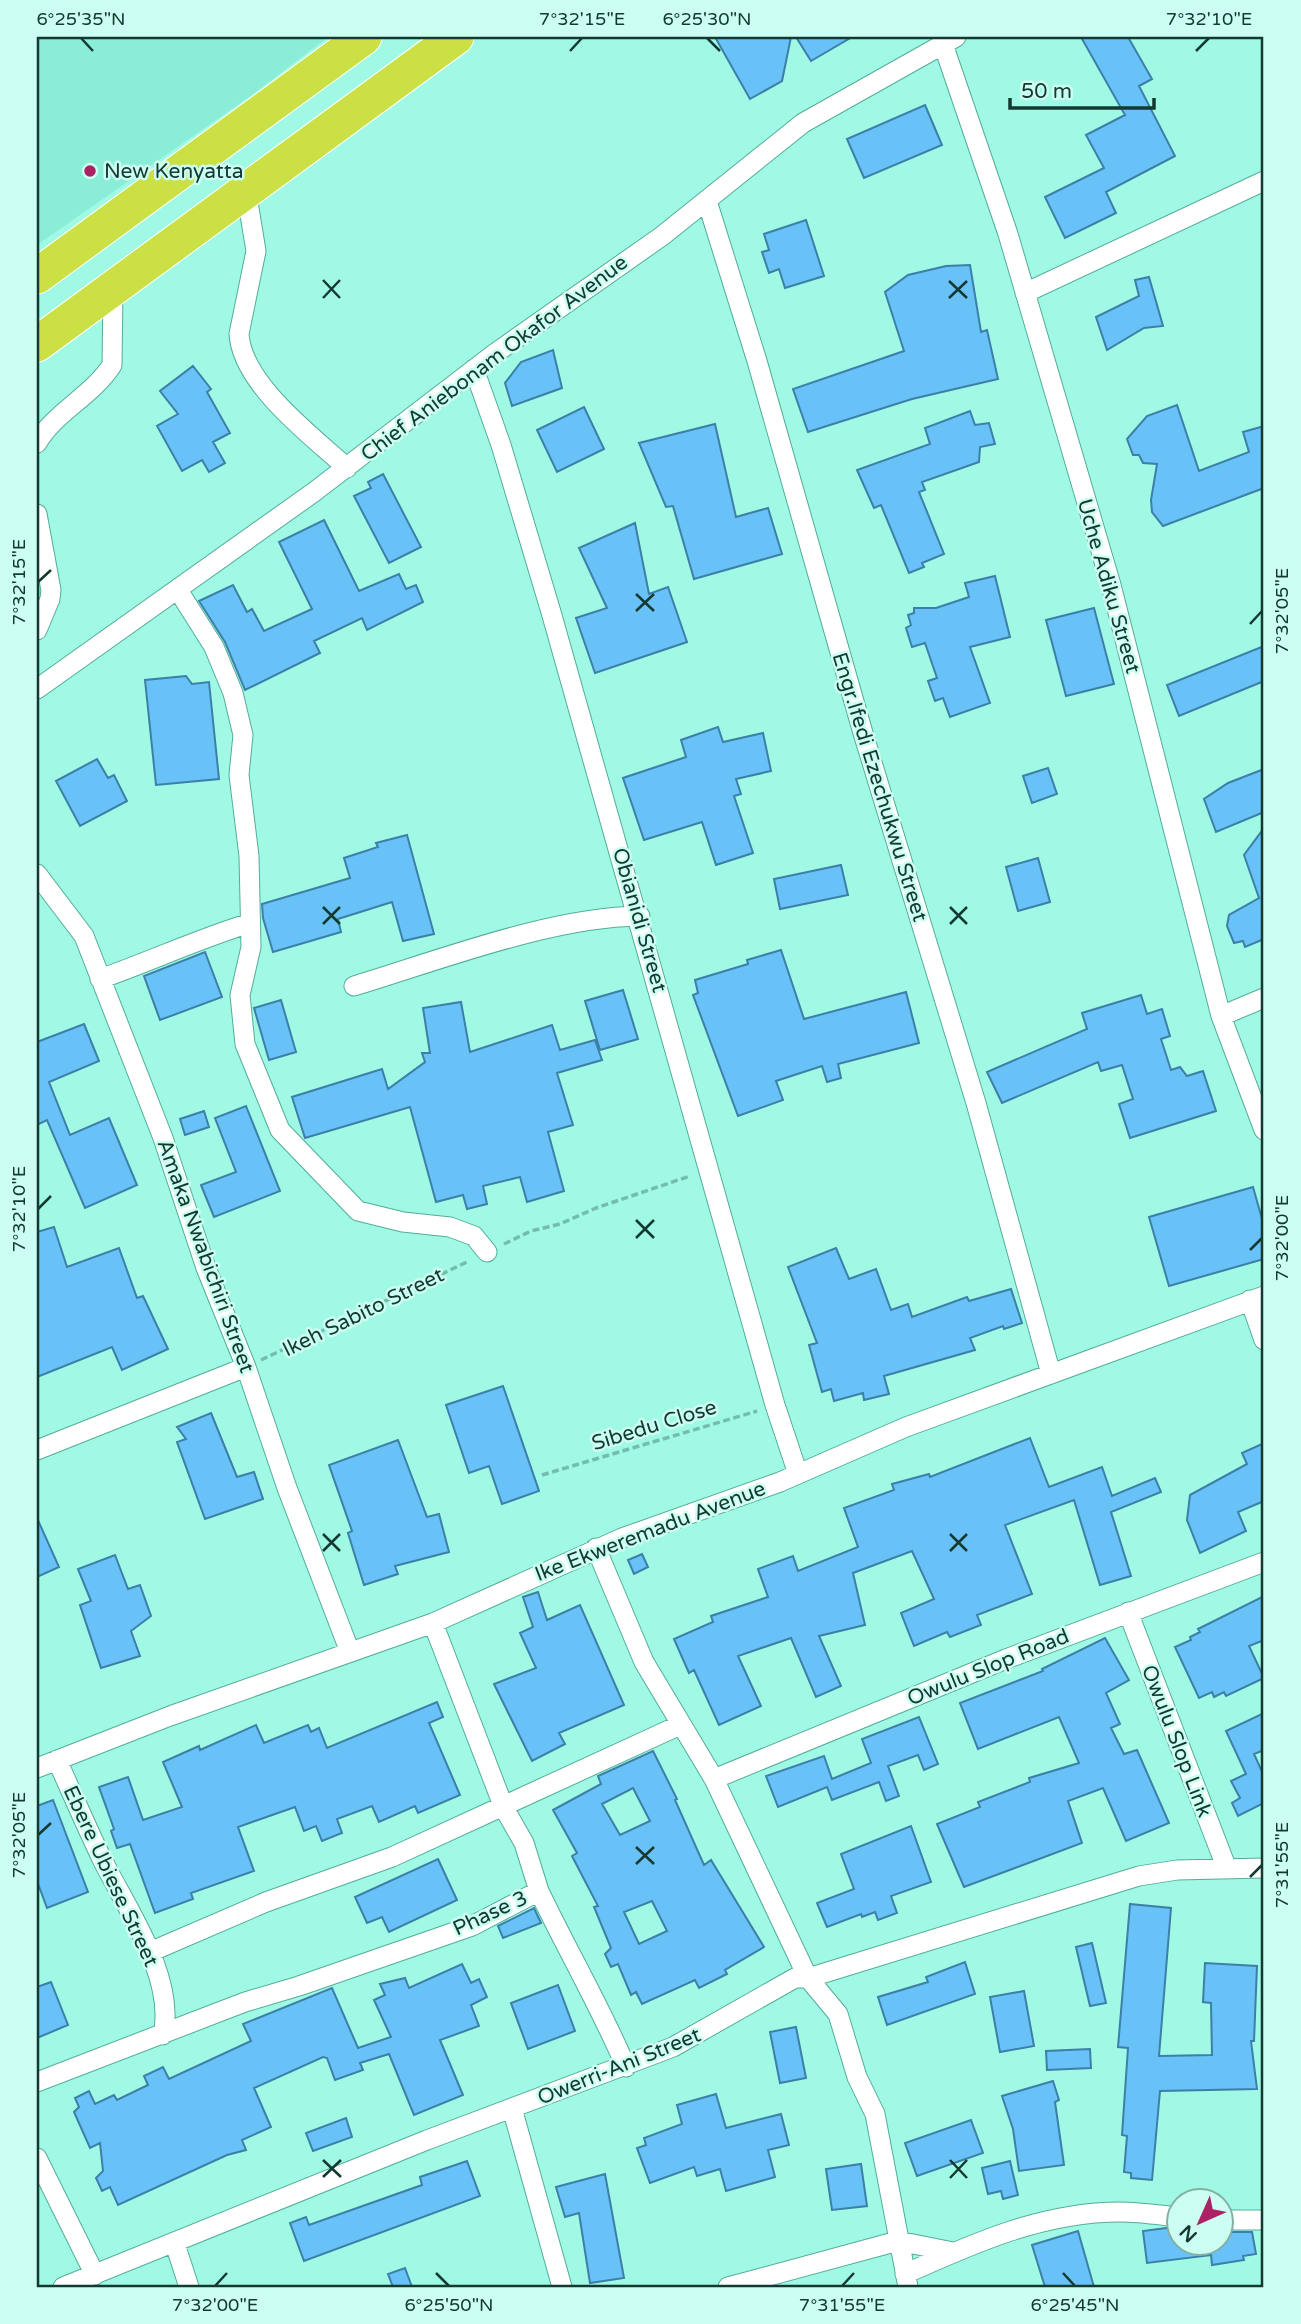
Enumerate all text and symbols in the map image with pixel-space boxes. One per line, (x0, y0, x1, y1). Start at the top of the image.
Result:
text: 6°25'35"N (37, 8, 126, 30)
text: 7°32'15"E (539, 8, 625, 30)
text: 6°25'30"N (663, 8, 752, 30)
text: 7°32'10"E (1166, 8, 1252, 30)
scale bar (1010, 66, 1154, 110)
text: 50 m (1021, 79, 1072, 104)
place label: New Kenyatta (104, 159, 244, 184)
marker: New Kenyatta (82, 163, 98, 179)
street label: Chief Aniebonam Okafor Avenue (356, 250, 633, 467)
street label: Uche Adiku Street (1072, 496, 1145, 676)
text: 7°32'15"E (8, 539, 30, 625)
text: 7°32'05"E (1271, 568, 1293, 654)
street label: Engr.Ifedi Ezechukwu Street (827, 650, 932, 925)
street label: Obianidi Street (607, 845, 672, 995)
street label: Amaka Nwabichiri Street (152, 1136, 259, 1376)
text: 7°32'10"E (8, 1166, 30, 1252)
text: 7°32'00"E (1271, 1195, 1293, 1281)
street label: Ikeh Sabito Street (278, 1263, 448, 1362)
street label: Sibedu Close (589, 1395, 720, 1456)
street label: Ike Ekweremadu Avenue (531, 1476, 769, 1587)
street label: Owulu Slop Road (904, 1624, 1073, 1711)
street label: Owulu Slop Link (1136, 1662, 1217, 1821)
street label: Ebere Ubiese Street (58, 1782, 164, 1971)
text: 7°32'05"E (8, 1792, 30, 1878)
text: 7°31'55"E (1271, 1822, 1293, 1908)
street label: Phase 3 (449, 1885, 531, 1942)
street label: Owerri-Ani Street (534, 2022, 705, 2111)
north arrow (1164, 2188, 1234, 2258)
text: N (1176, 2220, 1202, 2246)
text: 7°32'00"E (172, 2294, 258, 2316)
text: 6°25'50"N (405, 2294, 494, 2316)
text: 7°31'55"E (799, 2294, 885, 2316)
text: 6°25'45"N (1031, 2294, 1120, 2316)

